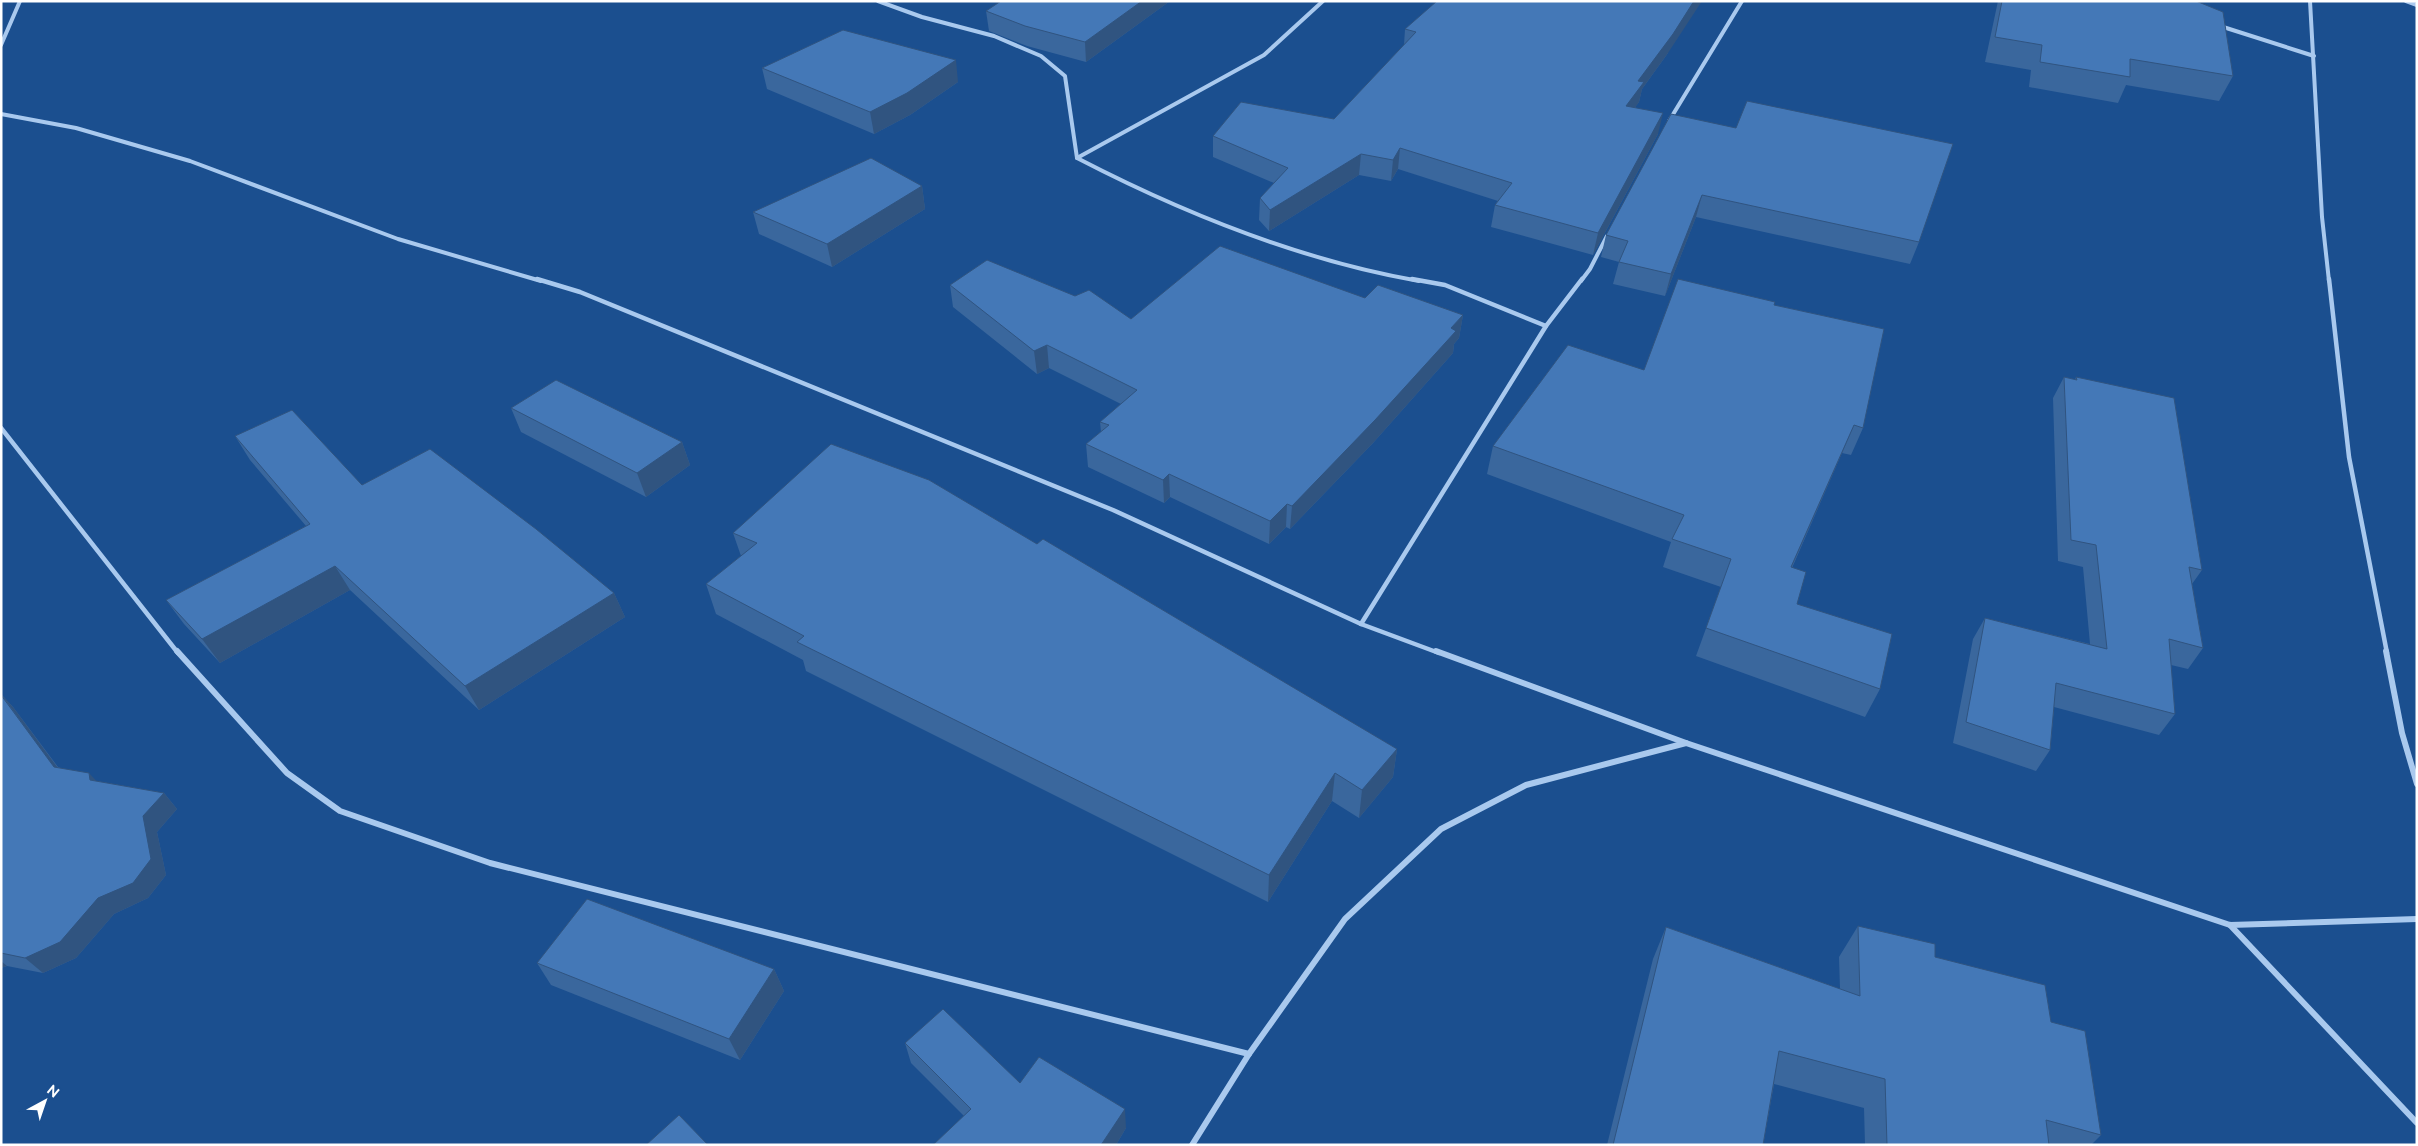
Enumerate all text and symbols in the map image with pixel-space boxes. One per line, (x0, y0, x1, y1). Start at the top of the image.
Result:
north arrow (20, 1076, 70, 1126)
text: N (44, 1081, 63, 1101)

